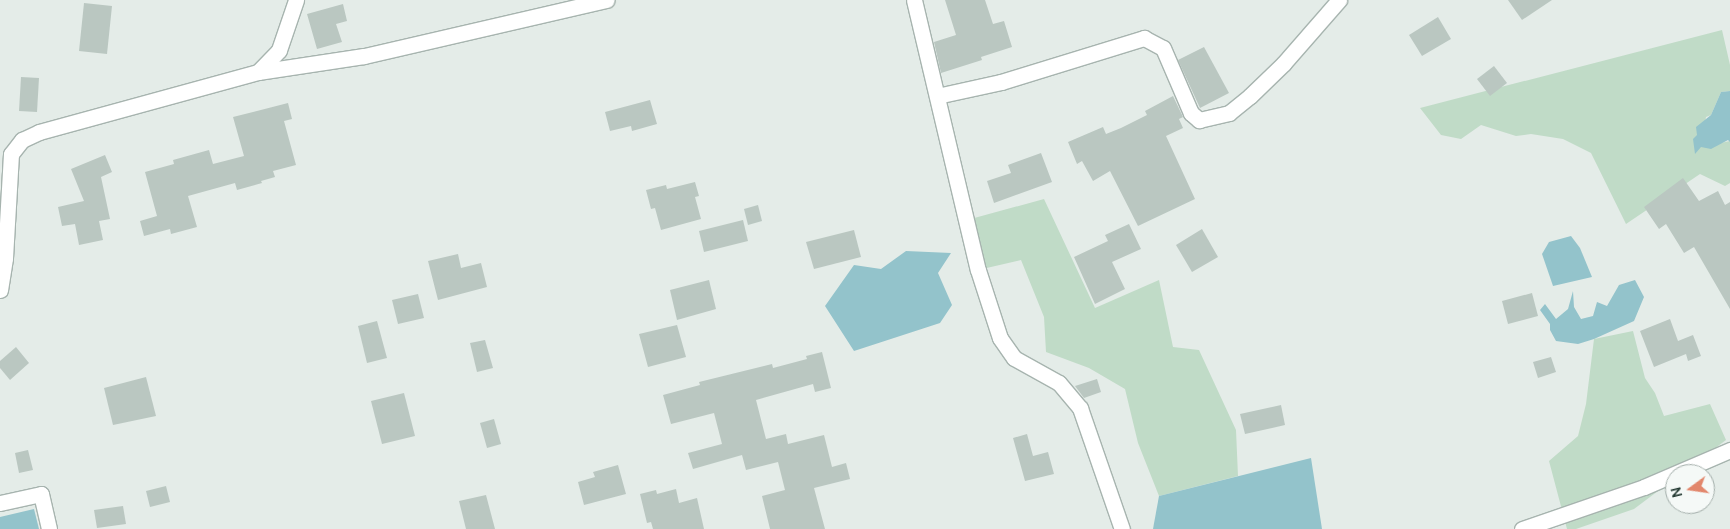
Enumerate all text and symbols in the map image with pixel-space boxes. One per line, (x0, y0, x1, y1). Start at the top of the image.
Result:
north arrow (1665, 464, 1715, 514)
text: N (1665, 485, 1686, 500)

